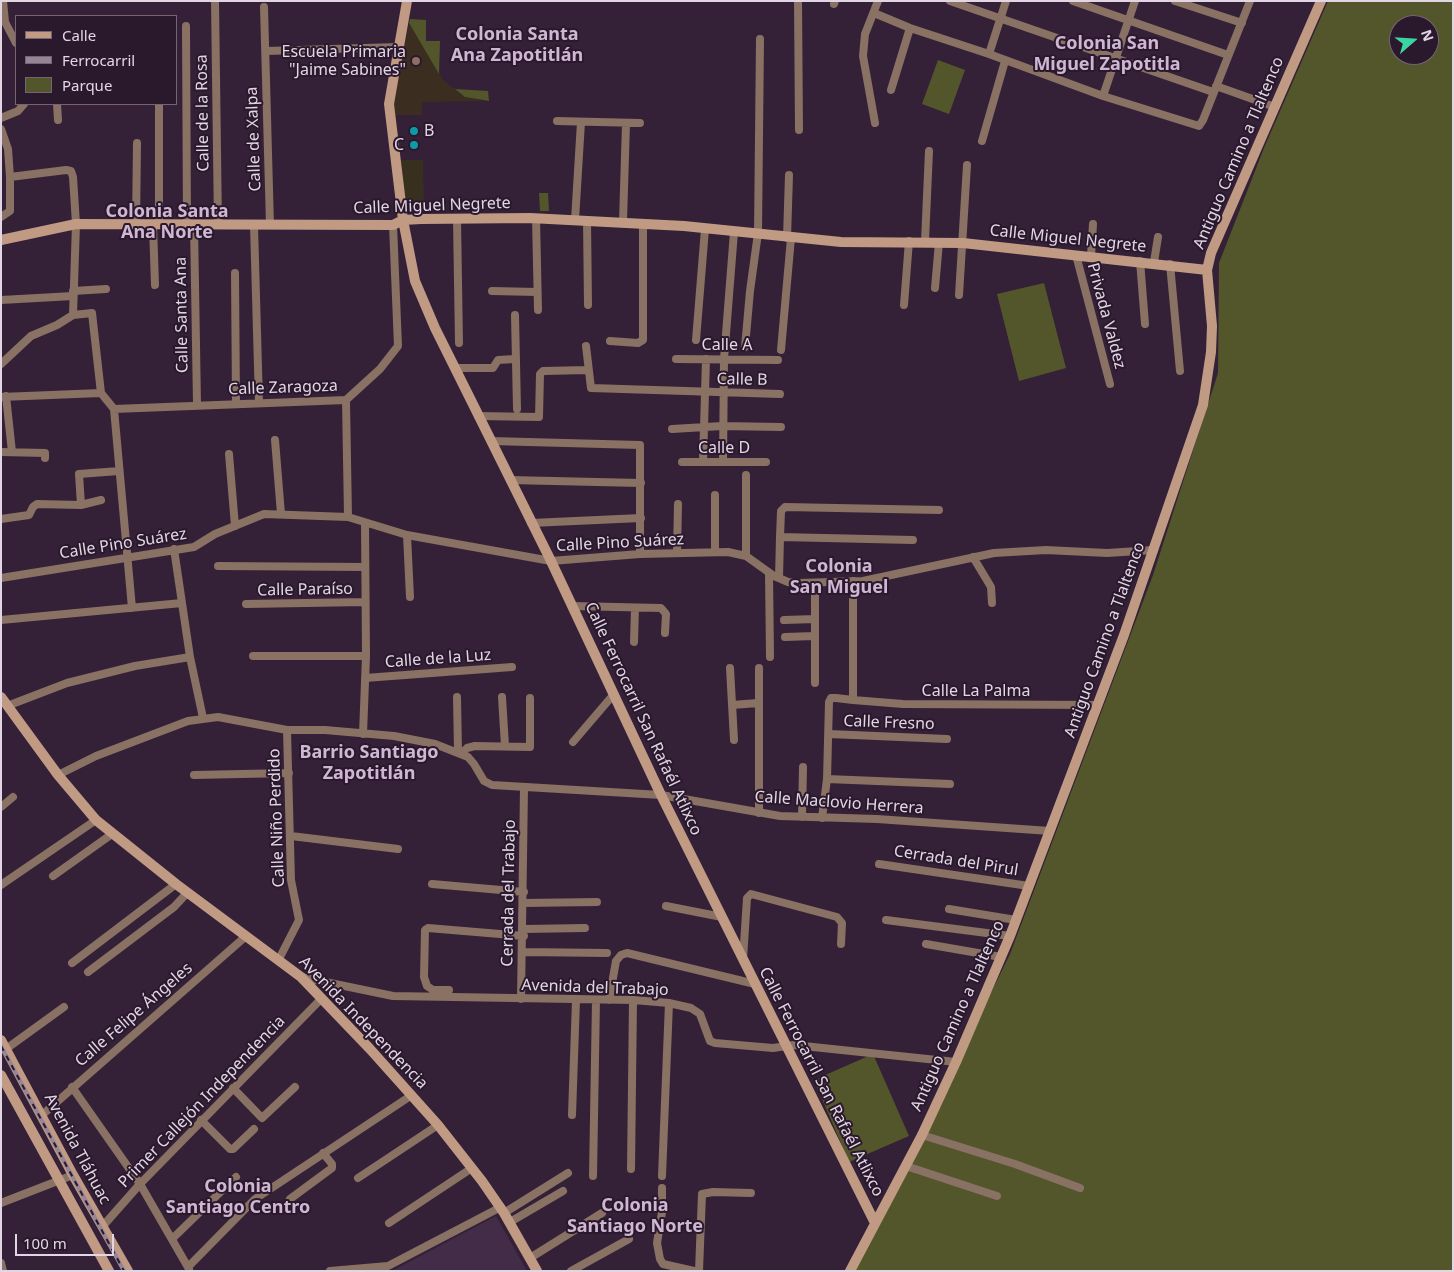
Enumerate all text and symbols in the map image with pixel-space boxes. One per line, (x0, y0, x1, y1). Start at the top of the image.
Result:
legend (15, 15, 178, 105)
north arrow (1389, 15, 1439, 65)
district label: Colonia Santa Ana Zapotitlán (451, 24, 583, 66)
text: Calle (62, 25, 96, 45)
text: N (1417, 27, 1439, 44)
district label: Colonia San Miguel Zapotitla (1033, 33, 1181, 76)
place label: Escuela Primaria "Jaime Sabines" (282, 42, 406, 80)
text: Ferrocarril (62, 50, 135, 70)
street label: Calle de la Rosa (192, 54, 214, 172)
street label: Antiguo Camino a Tlaltenco (1190, 54, 1288, 252)
marker: Escuela Primaria "Jaime Sabines" (410, 55, 422, 67)
text: Parque (62, 75, 112, 95)
street label: Calle de Xalpa (243, 86, 265, 192)
place label: B (424, 121, 434, 141)
marker: B (408, 125, 420, 137)
place label: C (394, 135, 404, 155)
marker: C (408, 139, 420, 151)
street label: Calle Miguel Negrete (353, 194, 511, 218)
district label: Colonia Santa Ana Norte (106, 201, 228, 243)
street label: Calle Miguel Negrete (989, 221, 1147, 257)
street label: Calle Santa Ana (171, 257, 193, 373)
street label: Privada Valdez (1083, 261, 1129, 371)
street label: Calle A (702, 335, 752, 355)
street label: Calle B (716, 370, 768, 390)
street label: Calle Zaragoza (228, 376, 338, 400)
street label: Calle D (698, 438, 750, 458)
street label: Calle Pino Suárez (58, 524, 188, 564)
street label: Calle Pino Suárez (555, 530, 685, 556)
street label: Antiguo Camino a Tlaltenco (1061, 540, 1149, 740)
district label: Colonia San Miguel (790, 556, 888, 598)
street label: Calle Paraíso (257, 580, 353, 600)
street label: Calle Ferrocarril San Rafaél Atlixco (580, 599, 706, 839)
street label: Calle de la Luz (384, 646, 492, 672)
street label: Calle La Palma (922, 681, 1030, 701)
street label: Calle Fresno (843, 712, 935, 734)
district label: Barrio Santiago Zapotitlán (299, 742, 439, 784)
street label: Calle Niño Perdido (265, 748, 289, 888)
street label: Calle Maclovio Herrera (754, 788, 924, 818)
street label: Cerrada del Trabajo (498, 819, 520, 967)
street label: Cerrada del Pirul (892, 842, 1020, 880)
street label: Antiguo Camino a Tlaltenco (907, 918, 1009, 1114)
street label: Avenida Independencia (295, 953, 431, 1093)
street label: Calle Felipe Ángeles (72, 959, 196, 1071)
street label: Calle Ferrocarril San Rafaél Atlixco (755, 964, 887, 1200)
street label: Avenida del Trabajo (521, 976, 669, 1000)
street label: Primer Callejón Independencia (115, 1012, 289, 1192)
street label: Avenida Tláhuac (40, 1090, 114, 1208)
district label: Colonia Santiago Centro (166, 1176, 310, 1218)
district label: Colonia Santiago Norte (567, 1195, 703, 1238)
scale bar (18, 1224, 116, 1256)
text: 100 m (23, 1233, 67, 1253)

